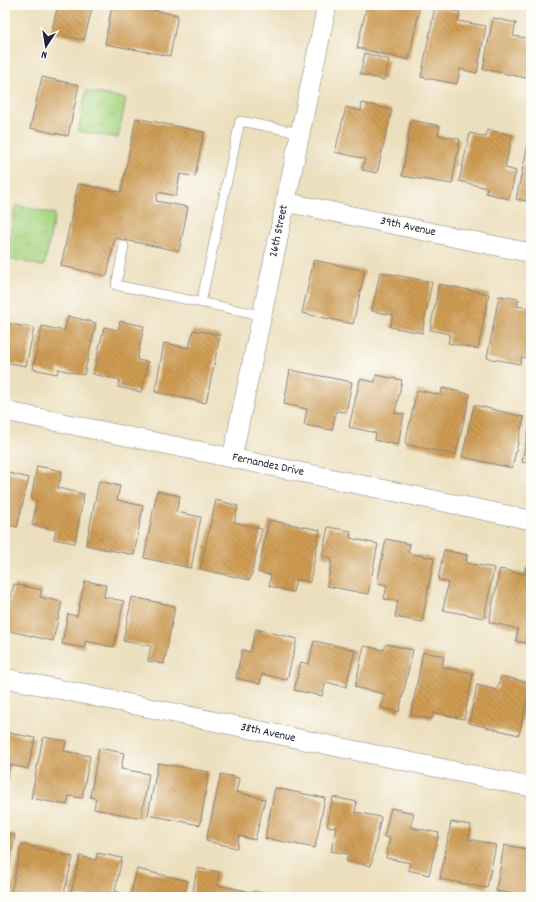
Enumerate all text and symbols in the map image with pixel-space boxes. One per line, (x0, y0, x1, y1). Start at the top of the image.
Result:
north arrow (26, 26, 66, 66)
text: N (39, 45, 49, 62)
street label: 26th Street (265, 203, 293, 259)
street label: 39th Avenue (379, 213, 437, 241)
street label: Fernandez Drive (230, 449, 306, 481)
street label: 38th Avenue (239, 719, 297, 747)

